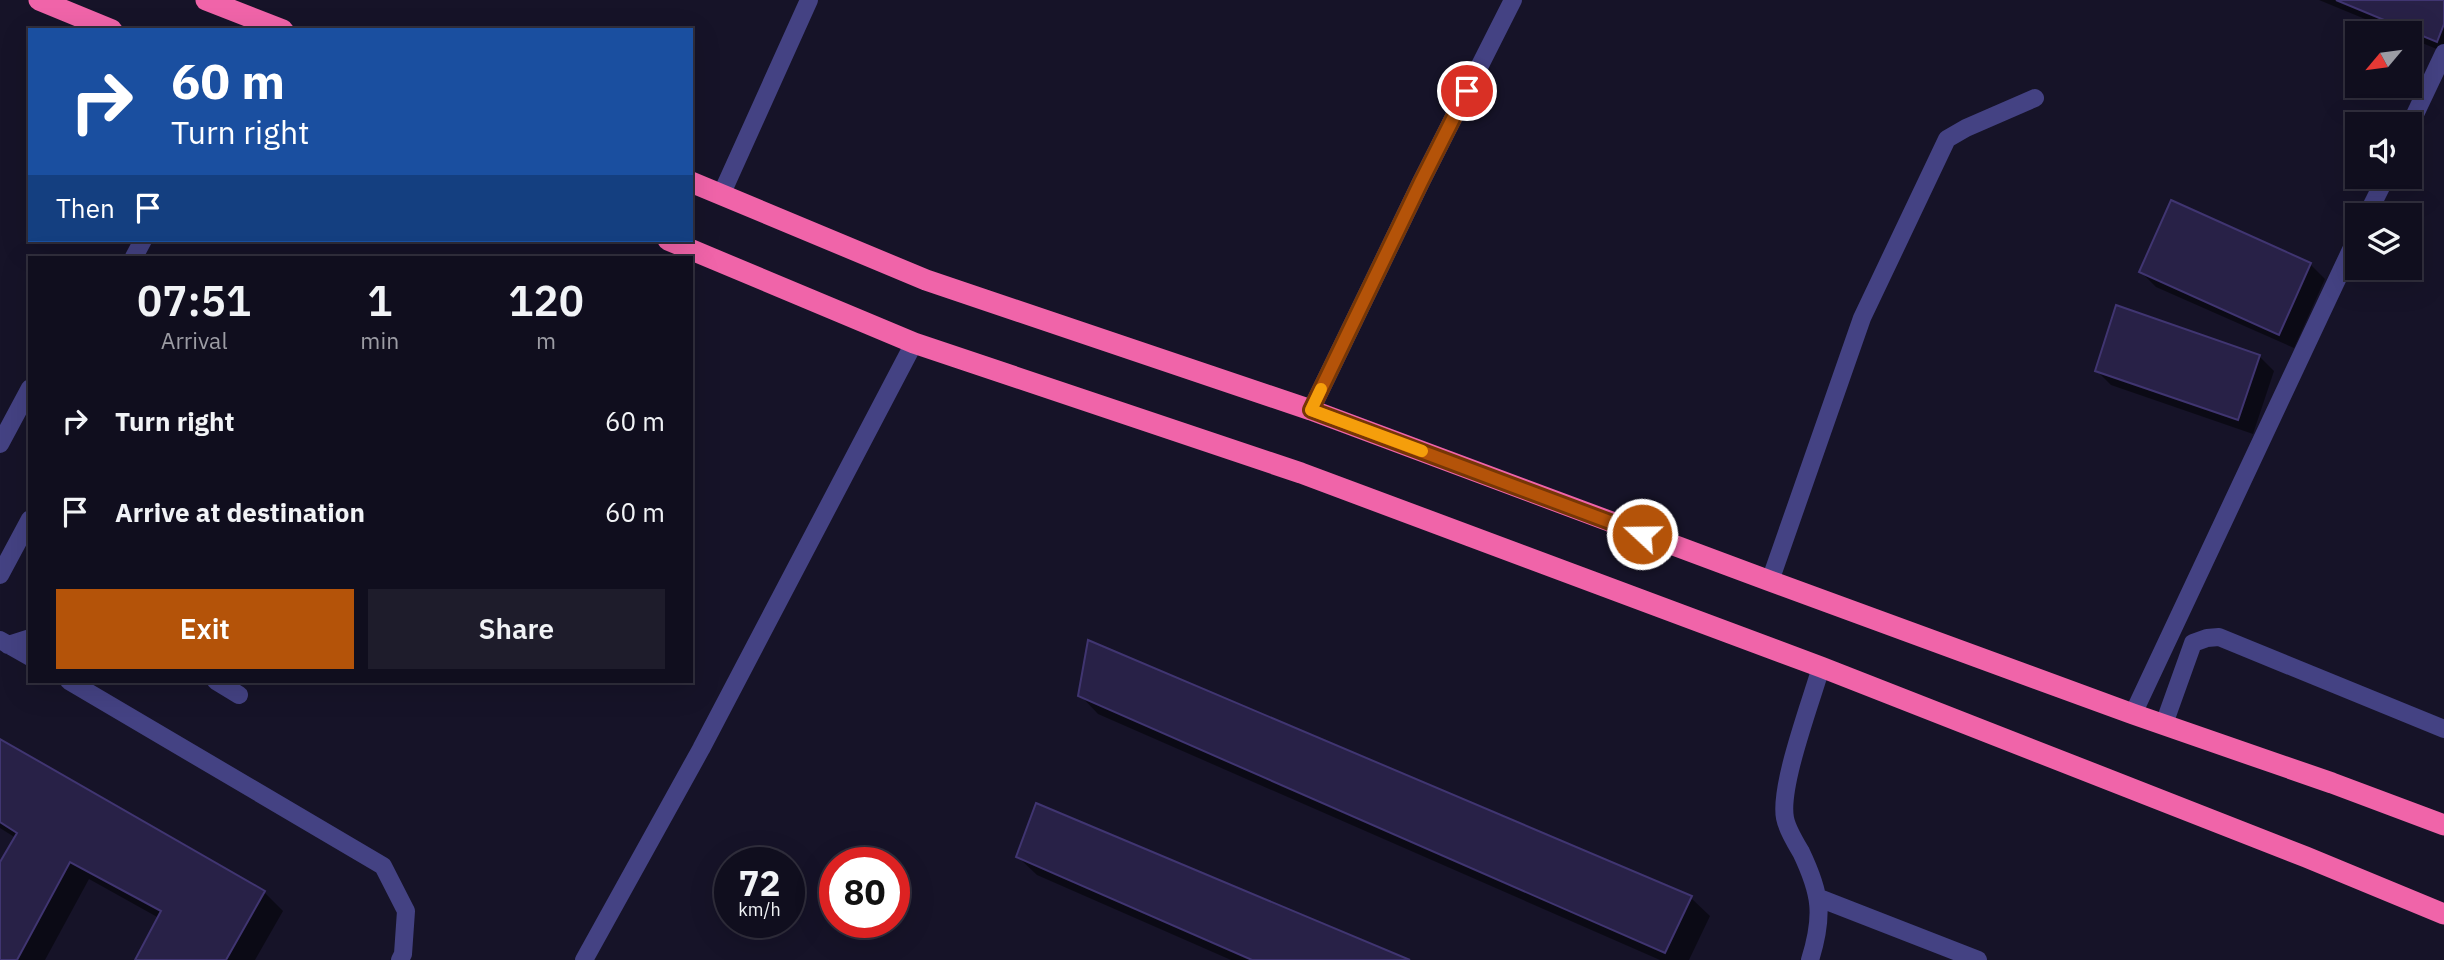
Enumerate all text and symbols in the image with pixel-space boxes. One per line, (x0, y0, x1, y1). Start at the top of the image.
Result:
north arrow (2345, 21, 2422, 98)
map controls (2345, 21, 2422, 280)
text: 60 m (171, 49, 285, 112)
icon: right (56, 56, 147, 147)
pin (1437, 61, 1497, 121)
icon: arrive (1448, 72, 1486, 110)
text: Turn right (171, 111, 309, 153)
button: sound (2345, 112, 2422, 189)
icon: arrive (129, 189, 167, 227)
text: Then (56, 191, 115, 225)
button: layers (2345, 203, 2422, 280)
text: 07:51 (137, 273, 251, 328)
text: 1 (367, 273, 392, 328)
text: 120 (508, 273, 584, 328)
text: Arrival (161, 325, 228, 355)
text: min (360, 325, 399, 355)
text: m (536, 325, 556, 355)
icon: right (56, 402, 94, 440)
text: Turn right (115, 404, 234, 438)
text: 60 m (605, 404, 665, 438)
icon: arrive (56, 493, 94, 531)
text: Arrive at destination (115, 495, 365, 529)
text: 60 m (605, 495, 665, 529)
position arrow (1605, 497, 1679, 571)
button: Exit (56, 589, 354, 669)
button: Share (368, 589, 665, 669)
speed limit sign: 80 (819, 847, 910, 938)
text: 72 (738, 860, 781, 906)
text: km/h (738, 898, 781, 921)

